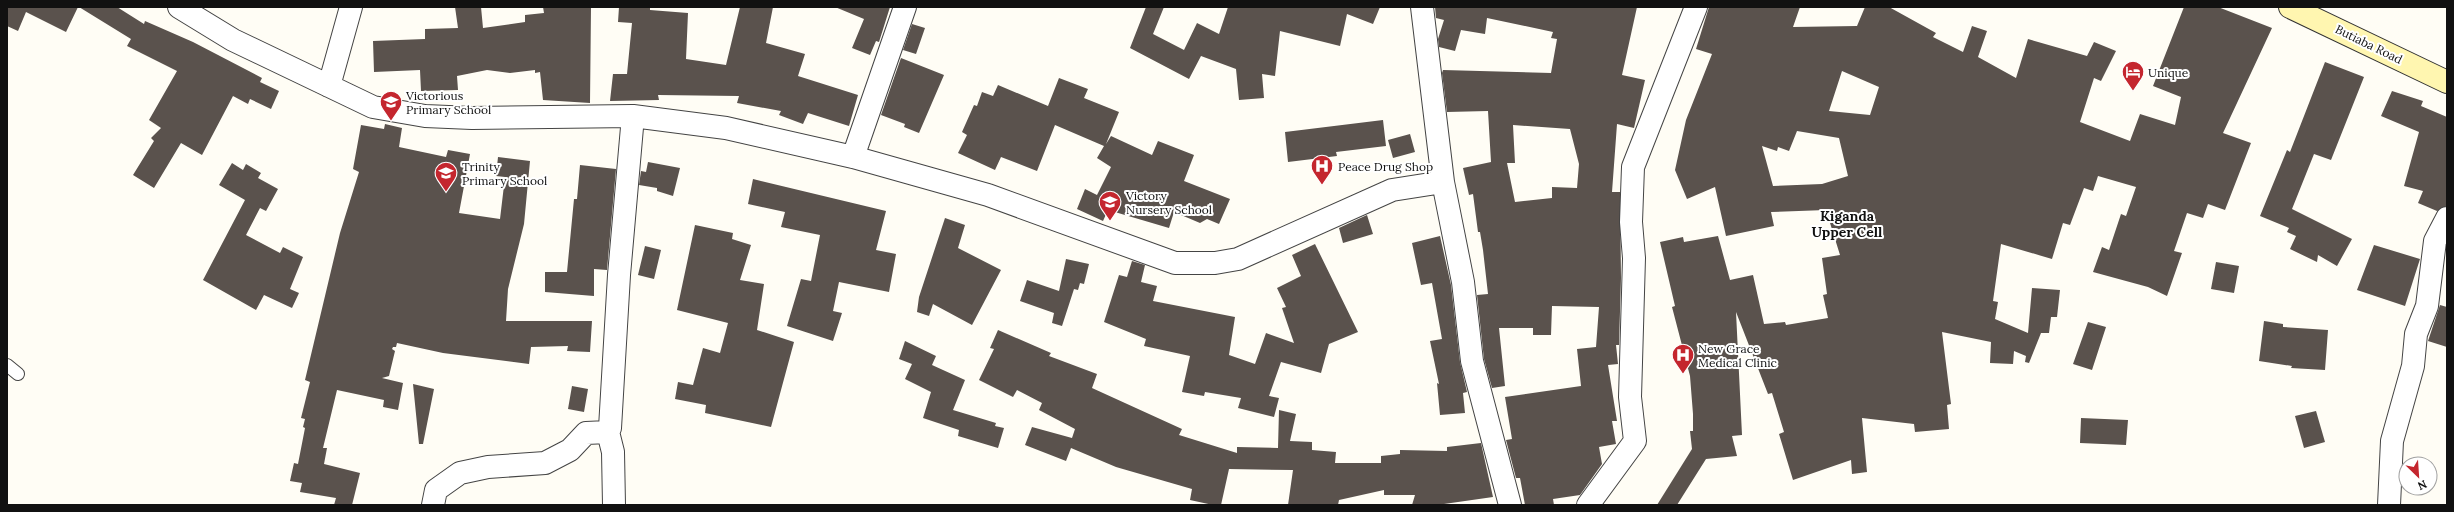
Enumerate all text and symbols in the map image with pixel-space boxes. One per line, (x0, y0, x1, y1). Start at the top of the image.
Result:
street label: Butiaba Road (2333, 21, 2405, 67)
hotel icon: Unique (2120, 59, 2146, 92)
place label: Unique (2148, 65, 2189, 80)
place label: Victorious Primary School (405, 88, 491, 117)
school or university icon: Victorious Primary School (378, 89, 404, 122)
hospital icon: Peace Drug Shop (1309, 153, 1335, 186)
place label: Trinity Primary School (462, 159, 547, 188)
place label: Peace Drug Shop (1338, 159, 1433, 174)
school or university icon: Trinity Primary School (433, 160, 459, 193)
place label: Victory Nursery School (1125, 188, 1212, 217)
school or university icon: Victory Nursery School (1097, 189, 1123, 222)
district label: Kiganda Upper Cell (1812, 207, 1883, 241)
place label: New Grace Medical Clinic (1698, 341, 1777, 370)
hospital icon: New Grace Medical Clinic (1670, 342, 1696, 375)
north arrow (2398, 456, 2438, 496)
text: N (2415, 477, 2429, 493)

